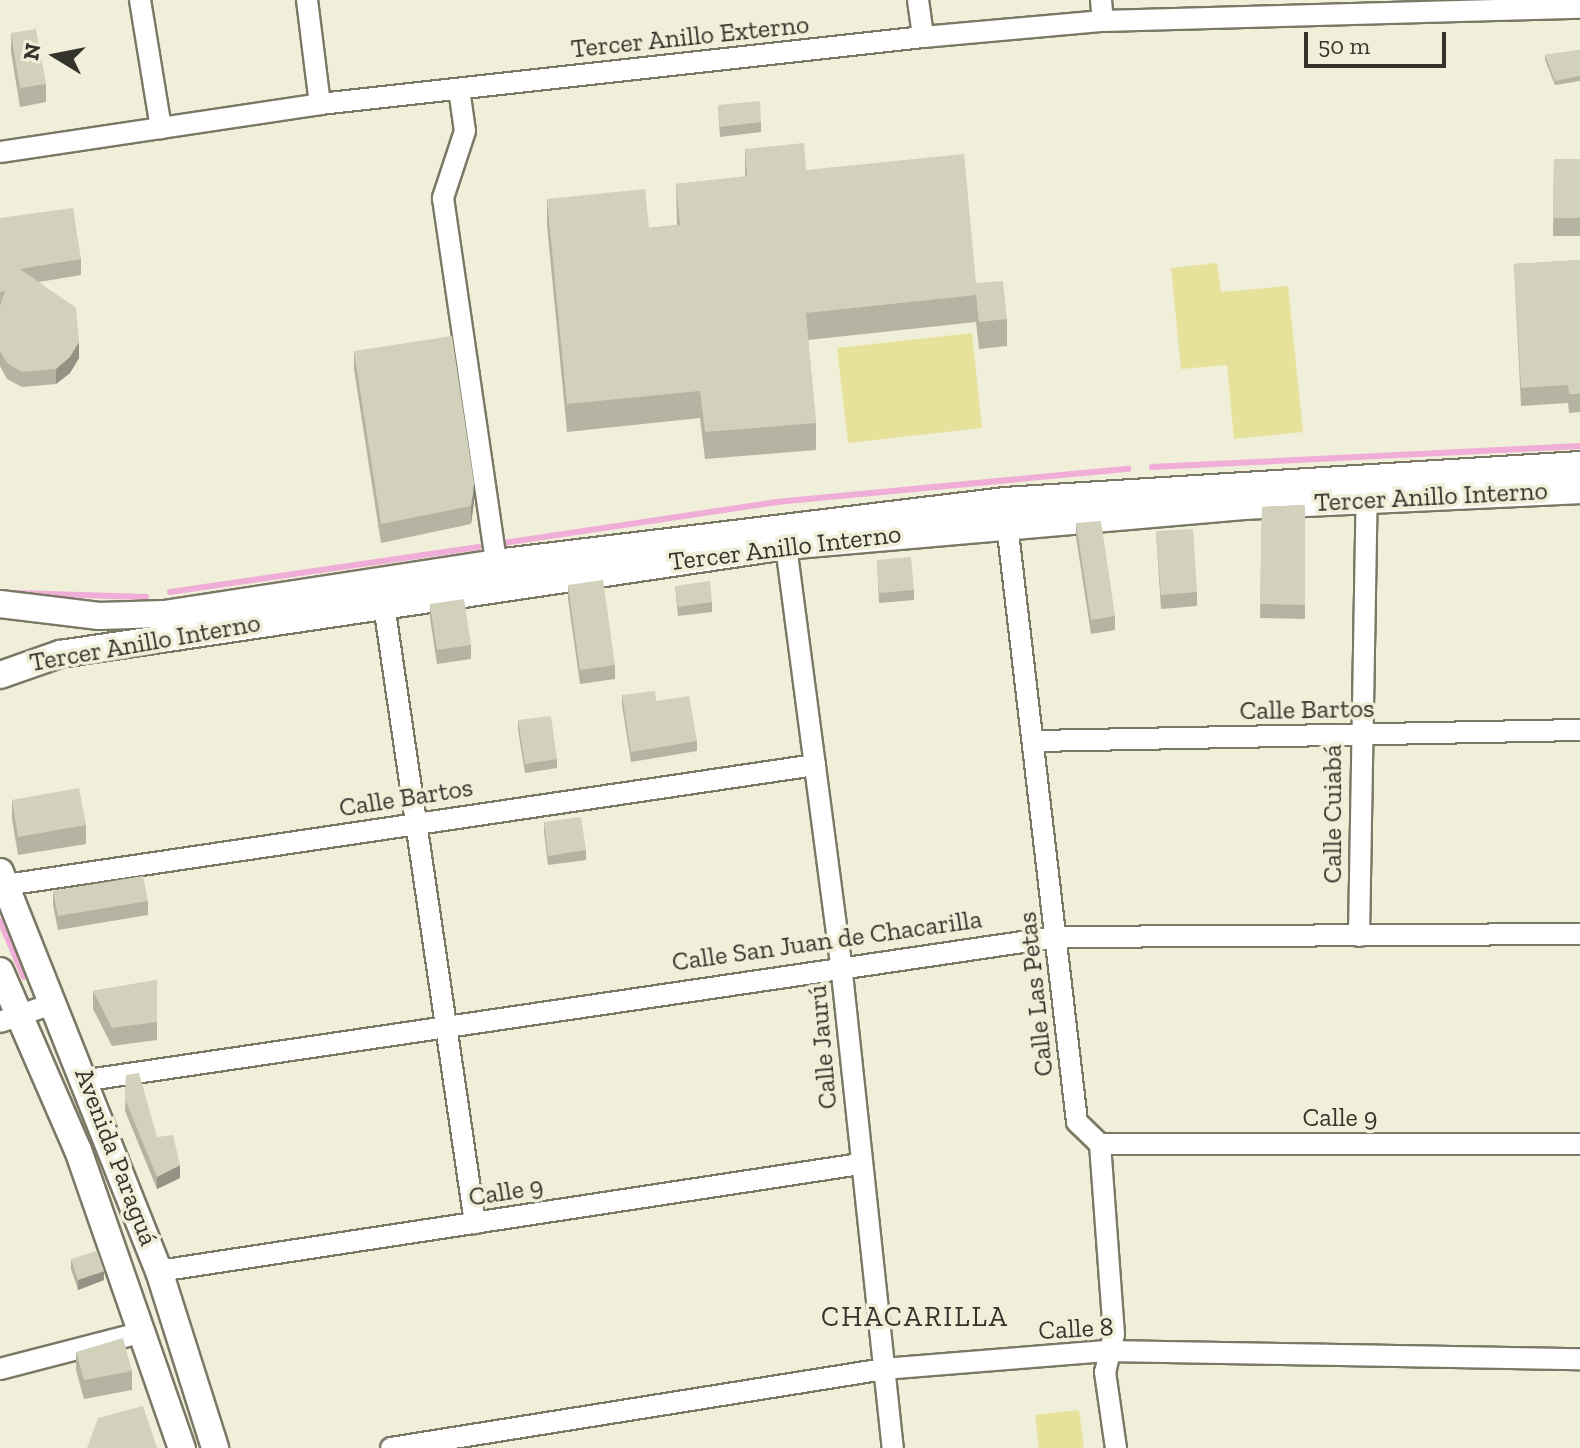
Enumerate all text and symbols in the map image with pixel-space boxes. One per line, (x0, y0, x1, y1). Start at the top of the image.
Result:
street label: Tercer Anillo Externo (569, 9, 811, 65)
north arrow (16, 16, 96, 96)
scale bar (1308, 16, 1450, 66)
text: 50 m (1318, 31, 1370, 60)
text: N (17, 41, 47, 62)
street label: Tercer Anillo Interno (1313, 475, 1549, 519)
street label: Tercer Anillo Interno (666, 518, 904, 578)
street label: Tercer Anillo Interno (27, 607, 263, 679)
street label: Calle Bartos (1239, 693, 1375, 727)
street label: Calle Cuiabá (1317, 745, 1349, 883)
street label: Calle Bartos (337, 772, 475, 824)
street label: Calle San Juan de Chacarilla (670, 904, 984, 978)
street label: Calle Las Petas (1012, 910, 1060, 1078)
street label: Calle Jaurú (802, 983, 844, 1111)
street label: Avenida Paraguá (68, 1064, 164, 1250)
street label: Calle 9 (1302, 1102, 1378, 1134)
street label: Calle 9 (466, 1171, 546, 1213)
district label: CHACARILLA (821, 1300, 1009, 1334)
street label: Calle 8 (1038, 1311, 1114, 1347)

